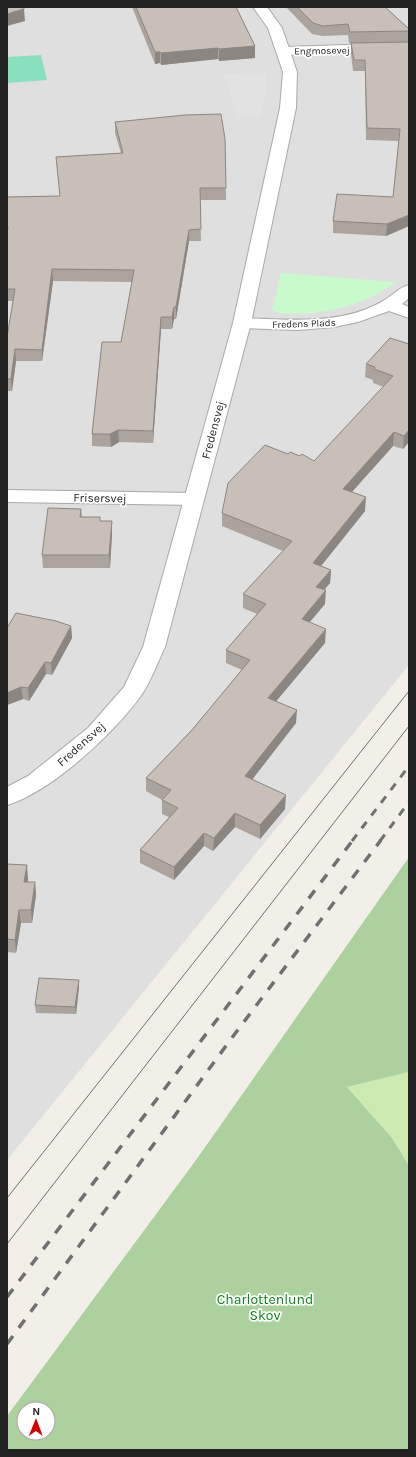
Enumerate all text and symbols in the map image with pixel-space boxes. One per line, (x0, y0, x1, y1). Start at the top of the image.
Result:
street label: Engmosevej (294, 45, 350, 57)
street label: Fredens Plads (272, 317, 336, 331)
street label: Fredensvej (199, 399, 227, 461)
street label: Frisersvej (73, 491, 127, 505)
street label: Fredensvej (54, 719, 108, 769)
park label: Charlottenlund Skov (217, 1291, 313, 1324)
north arrow (16, 1401, 56, 1441)
text: N (32, 1405, 40, 1418)

